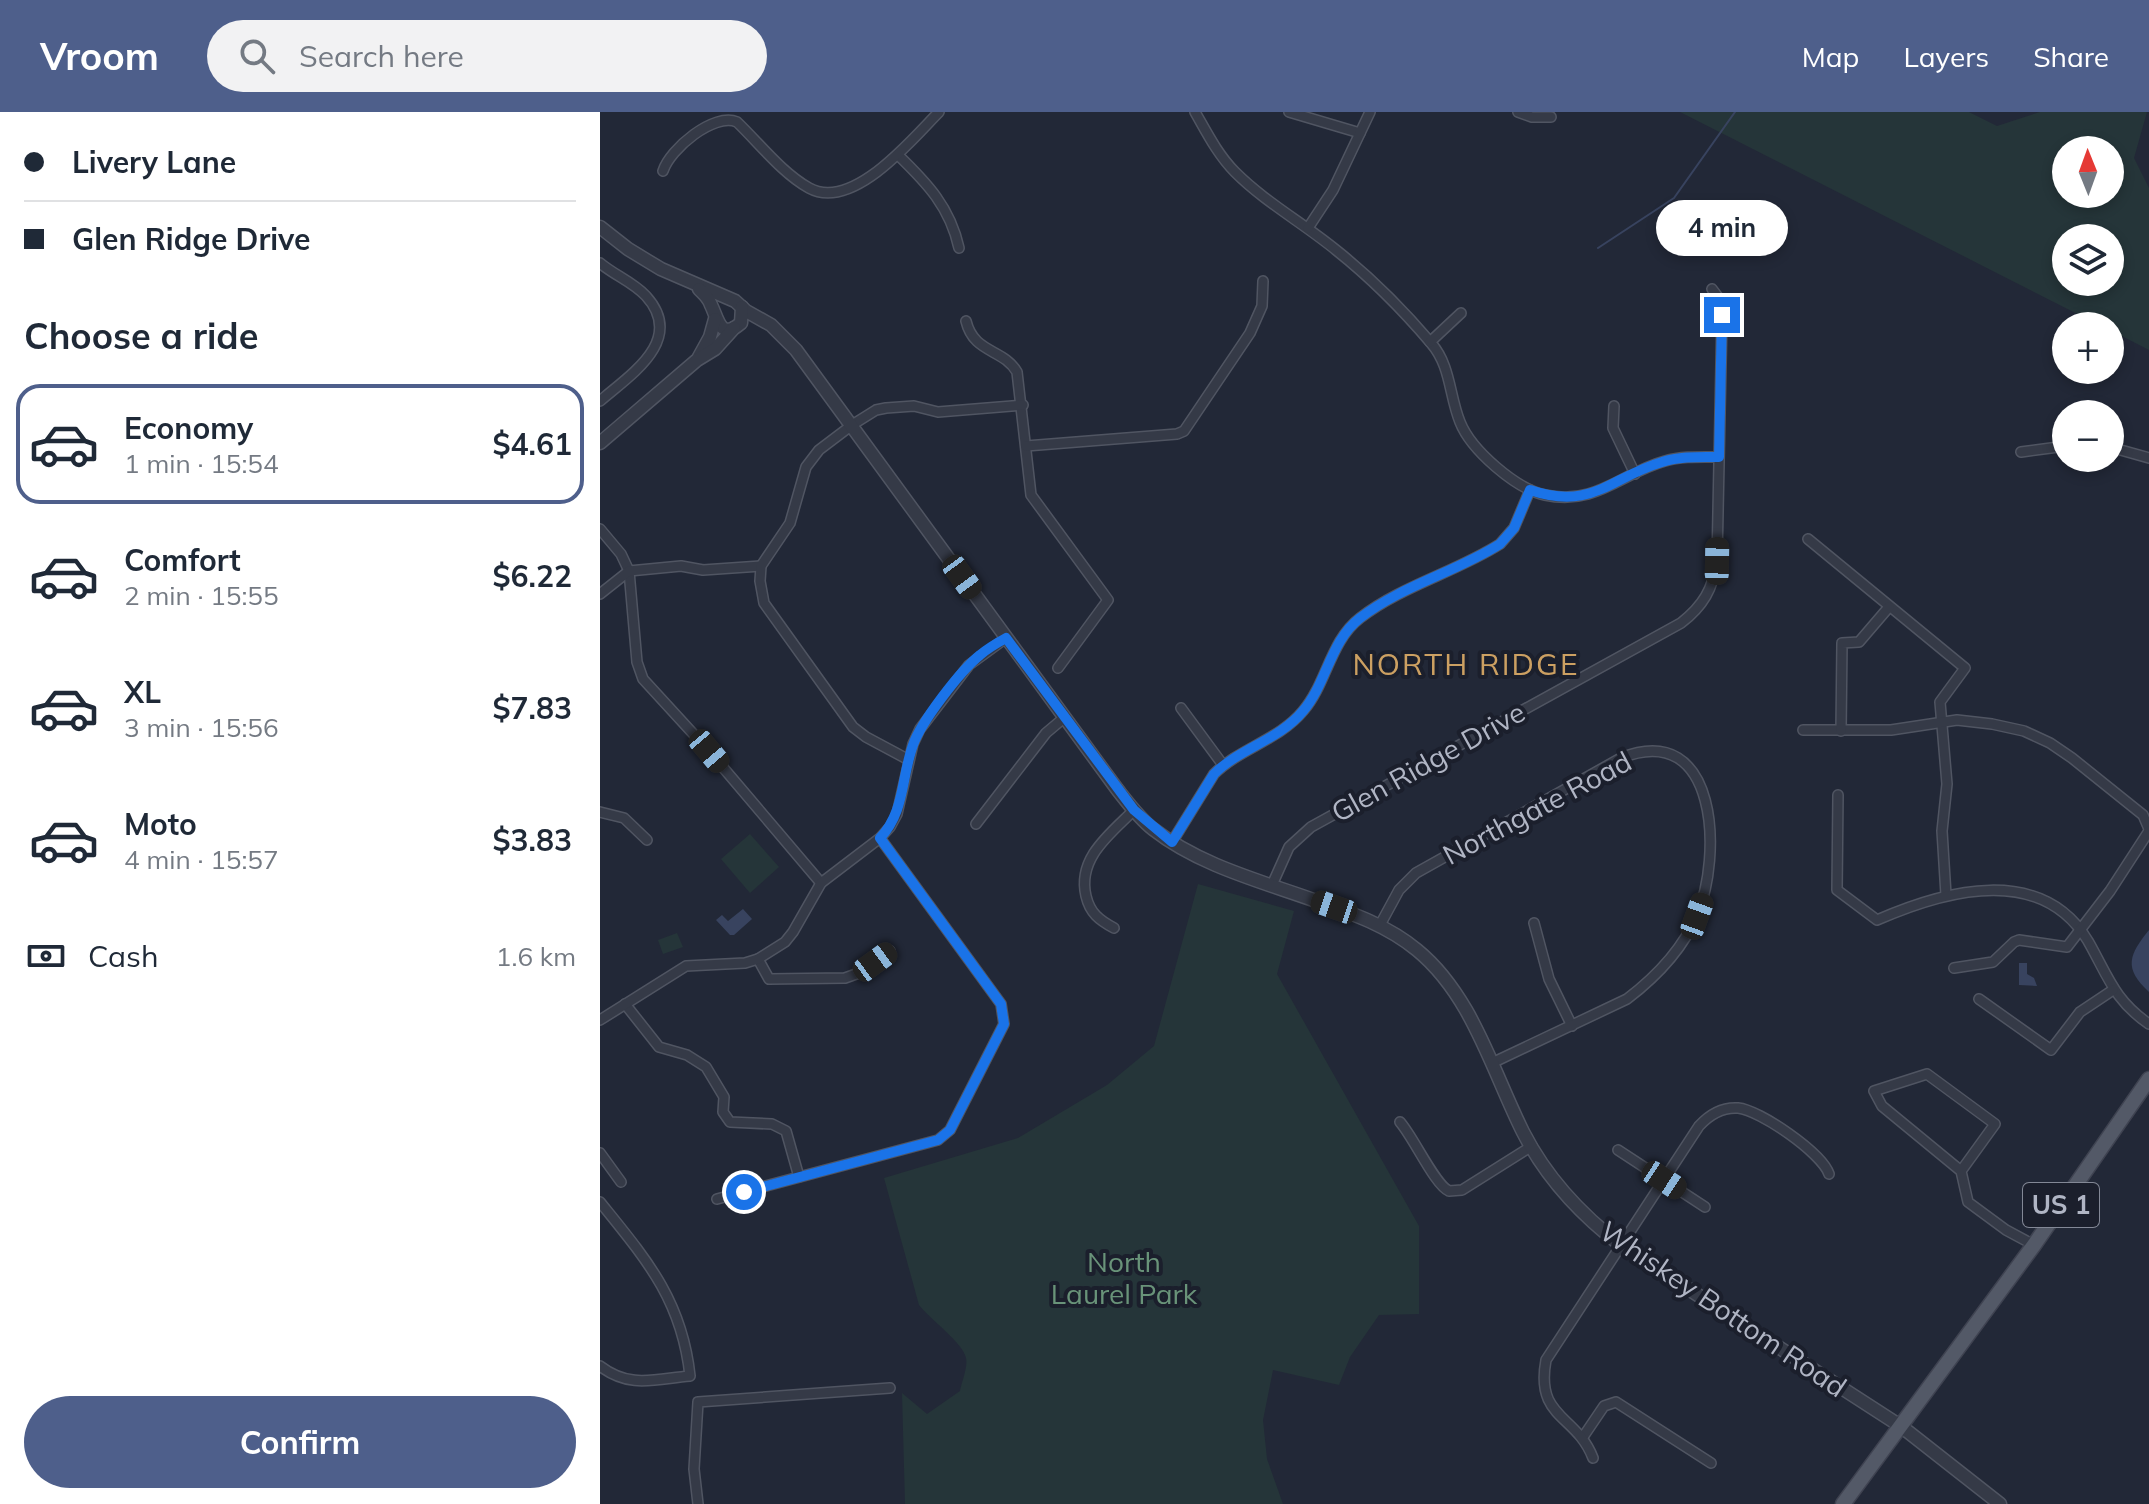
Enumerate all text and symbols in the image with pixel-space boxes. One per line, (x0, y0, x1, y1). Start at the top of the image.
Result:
search box (207, 20, 767, 92)
text: Vroom (40, 32, 159, 80)
icon: search (235, 34, 279, 78)
text: Search here (299, 37, 464, 75)
text: Map (1802, 39, 1859, 74)
text: Layers (1903, 39, 1989, 74)
text: Share (2033, 39, 2109, 74)
north arrow (2052, 136, 2124, 208)
map controls (2052, 136, 2124, 472)
text: Livery Lane (72, 143, 236, 181)
callout: 4 min (1656, 199, 1788, 255)
text: 4 min (1688, 211, 1756, 244)
text: Glen Ridge Drive (72, 220, 311, 258)
button: layers (2052, 224, 2124, 296)
route end (1704, 297, 1740, 333)
button: + (2052, 312, 2124, 384)
text: Choose a ride (24, 313, 258, 358)
button: − (2052, 400, 2124, 472)
icon: car (28, 408, 100, 480)
text: Economy (124, 409, 253, 447)
text: $4.61 (493, 425, 572, 463)
text: 1 min · 15:54 (124, 447, 279, 480)
car (1705, 537, 1729, 585)
icon: car (28, 540, 100, 612)
text: Comfort (124, 541, 241, 579)
car (938, 551, 986, 603)
text: $6.22 (493, 557, 572, 595)
text: 2 min · 15:55 (124, 579, 279, 612)
district label: NORTH RIDGE (1352, 645, 1580, 683)
icon: car (28, 672, 100, 744)
text: XL (124, 673, 161, 711)
text: $7.83 (493, 689, 572, 727)
street label: Glen Ridge Drive (1325, 694, 1531, 829)
text: 3 min · 15:56 (124, 711, 279, 744)
car (684, 725, 734, 777)
street label: Northgate Road (1436, 743, 1637, 872)
icon: car (28, 804, 100, 876)
text: Moto (124, 805, 197, 843)
text: $3.83 (493, 821, 572, 859)
text: 4 min · 15:57 (124, 843, 279, 876)
car (1307, 888, 1361, 926)
car (1678, 889, 1716, 943)
icon: cash (24, 934, 68, 978)
text: Cash (88, 937, 159, 975)
car (849, 938, 901, 986)
text: 1.6 km (496, 940, 576, 973)
car (1637, 1157, 1691, 1203)
route start (726, 1174, 762, 1210)
road number: US 1 (2023, 1183, 2099, 1227)
street label: Whiskey Bottom Road (1593, 1213, 1853, 1404)
park label: North Laurel Park (1051, 1244, 1198, 1311)
button: Confirm (24, 1396, 576, 1488)

